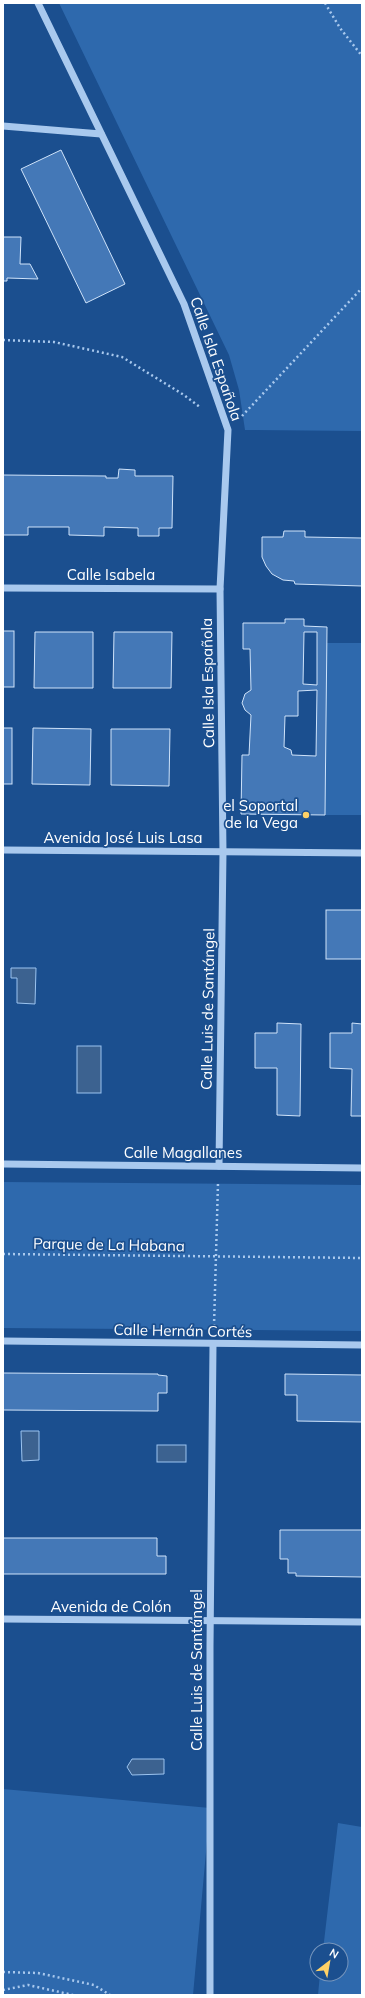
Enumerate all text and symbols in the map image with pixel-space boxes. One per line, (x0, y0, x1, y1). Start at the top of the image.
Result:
street label: Calle Isla Española (186, 294, 247, 423)
street label: Calle Isabela (67, 565, 155, 584)
street label: Calle Isla Española (197, 618, 218, 748)
place label: el Soportal de la Vega (223, 796, 298, 832)
marker: el Soportal de la Vega (301, 810, 311, 820)
street label: Avenida José Luis Lasa (43, 828, 203, 847)
street label: Calle Luis de Santángel (197, 928, 218, 1090)
street label: Calle Magallanes (124, 1143, 242, 1162)
street label: Parque de La Habana (33, 1234, 185, 1255)
street label: Calle Hernán Cortés (113, 1320, 253, 1341)
street label: Calle Luis de Santángel (187, 1589, 206, 1751)
street label: Avenida de Colón (50, 1597, 172, 1616)
north arrow (309, 1942, 349, 1982)
text: N (327, 1945, 341, 1962)

